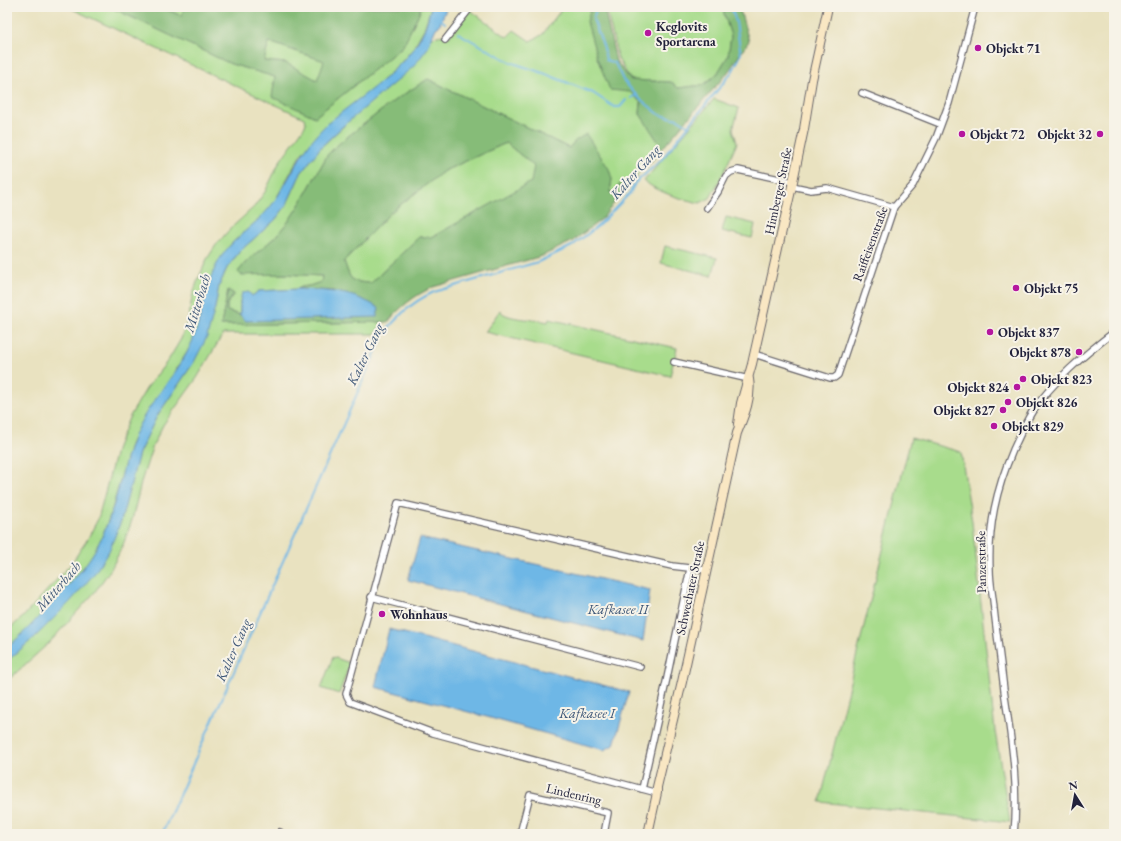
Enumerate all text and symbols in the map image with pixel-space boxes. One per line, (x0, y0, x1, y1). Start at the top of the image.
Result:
place label: Keglovits Sportarena (656, 18, 716, 50)
marker: Keglovits Sportarena (643, 28, 653, 38)
place label: Objekt 71 (986, 40, 1041, 57)
marker: Objekt 71 (973, 43, 983, 53)
place label: Objekt 72 (970, 126, 1025, 143)
place label: Objekt 32 (1037, 126, 1092, 143)
marker: Objekt 72 (957, 129, 967, 139)
marker: Objekt 32 (1095, 129, 1105, 139)
water label: Kalter Gang (605, 140, 665, 204)
street label: Himberger Straße (760, 146, 796, 236)
street label: Raiffeisenstraße (849, 204, 891, 284)
water label: Mitterbach (179, 271, 214, 335)
place label: Objekt 75 (1024, 280, 1079, 297)
marker: Objekt 75 (1011, 283, 1021, 293)
water label: Kalter Gang (342, 319, 388, 389)
place label: Objekt 837 (998, 324, 1060, 341)
marker: Objekt 837 (985, 327, 995, 337)
place label: Objekt 878 (1010, 344, 1071, 361)
marker: Objekt 878 (1074, 347, 1084, 357)
place label: Objekt 823 (1031, 371, 1093, 388)
marker: Objekt 823 (1018, 374, 1028, 384)
place label: Objekt 824 (948, 379, 1009, 396)
marker: Objekt 824 (1012, 382, 1022, 392)
place label: Objekt 826 (1016, 394, 1078, 411)
marker: Objekt 826 (1003, 397, 1013, 407)
place label: Objekt 827 (934, 402, 995, 419)
marker: Objekt 827 (998, 405, 1008, 415)
place label: Objekt 829 (1002, 418, 1064, 435)
marker: Objekt 829 (989, 421, 999, 431)
street label: Panzerstraße (972, 531, 990, 593)
street label: Schwechater Straße (672, 539, 708, 637)
water label: Mitterbach (31, 557, 85, 615)
water label: Kafkasee II (587, 600, 650, 618)
place label: Wohnhaus (390, 606, 448, 623)
marker: Wohnhaus (377, 609, 387, 619)
water label: Kalter Gang (211, 615, 255, 685)
water label: Kafkasee I (558, 704, 617, 722)
north arrow (1055, 775, 1095, 815)
text: N (1067, 777, 1079, 793)
street label: Lindenring (545, 779, 604, 809)

